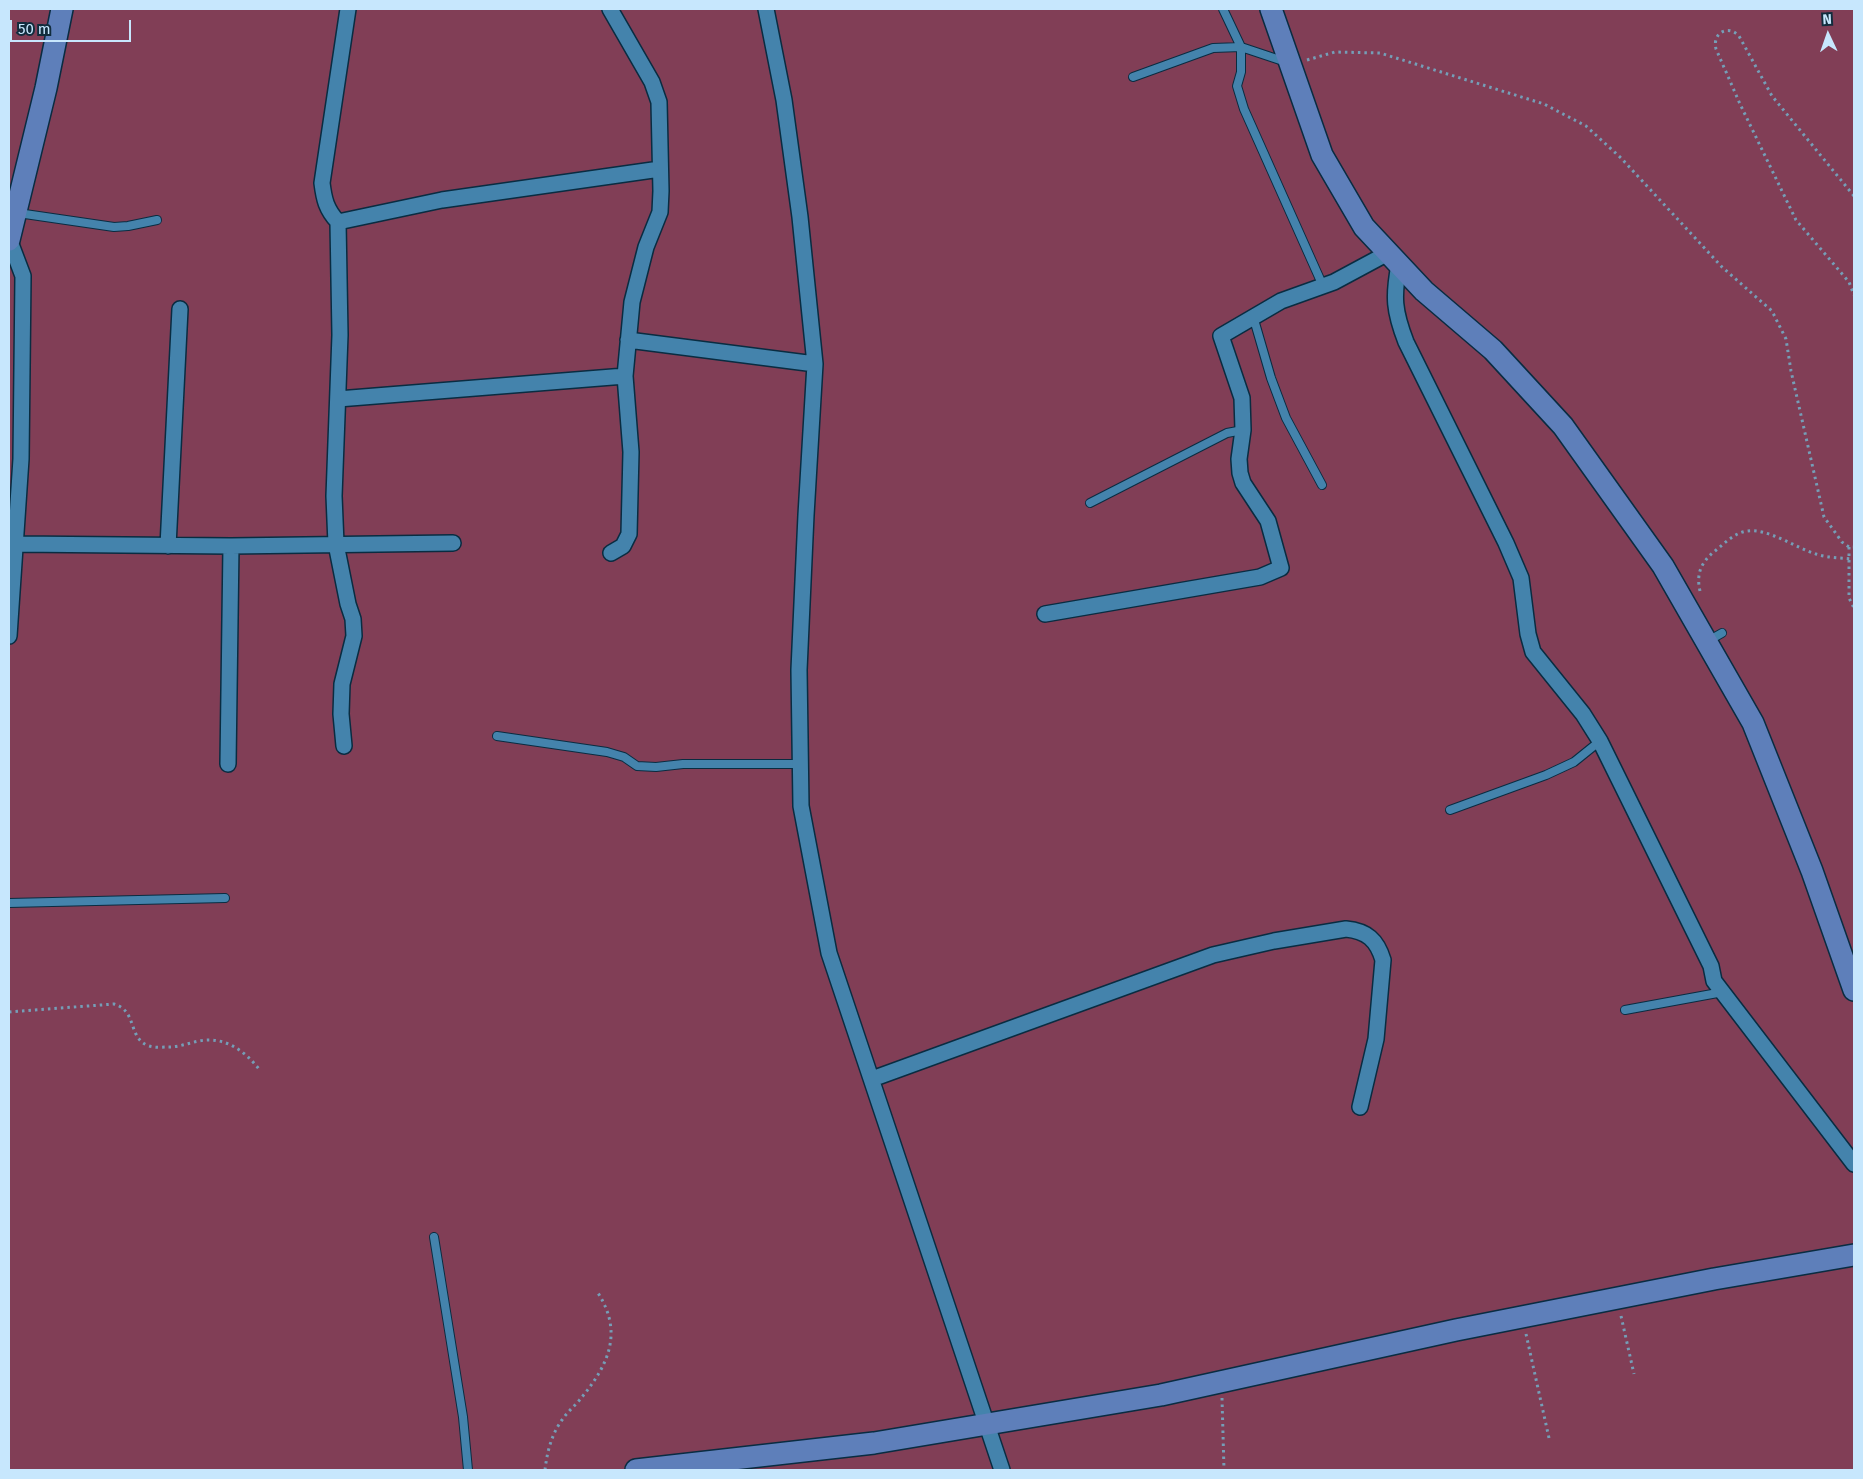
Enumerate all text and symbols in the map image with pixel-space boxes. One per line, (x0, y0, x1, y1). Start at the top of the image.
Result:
scale bar (12, 10, 134, 42)
north arrow (1803, 10, 1853, 60)
text: N (1822, 11, 1832, 28)
text: 50 m (18, 20, 51, 38)

